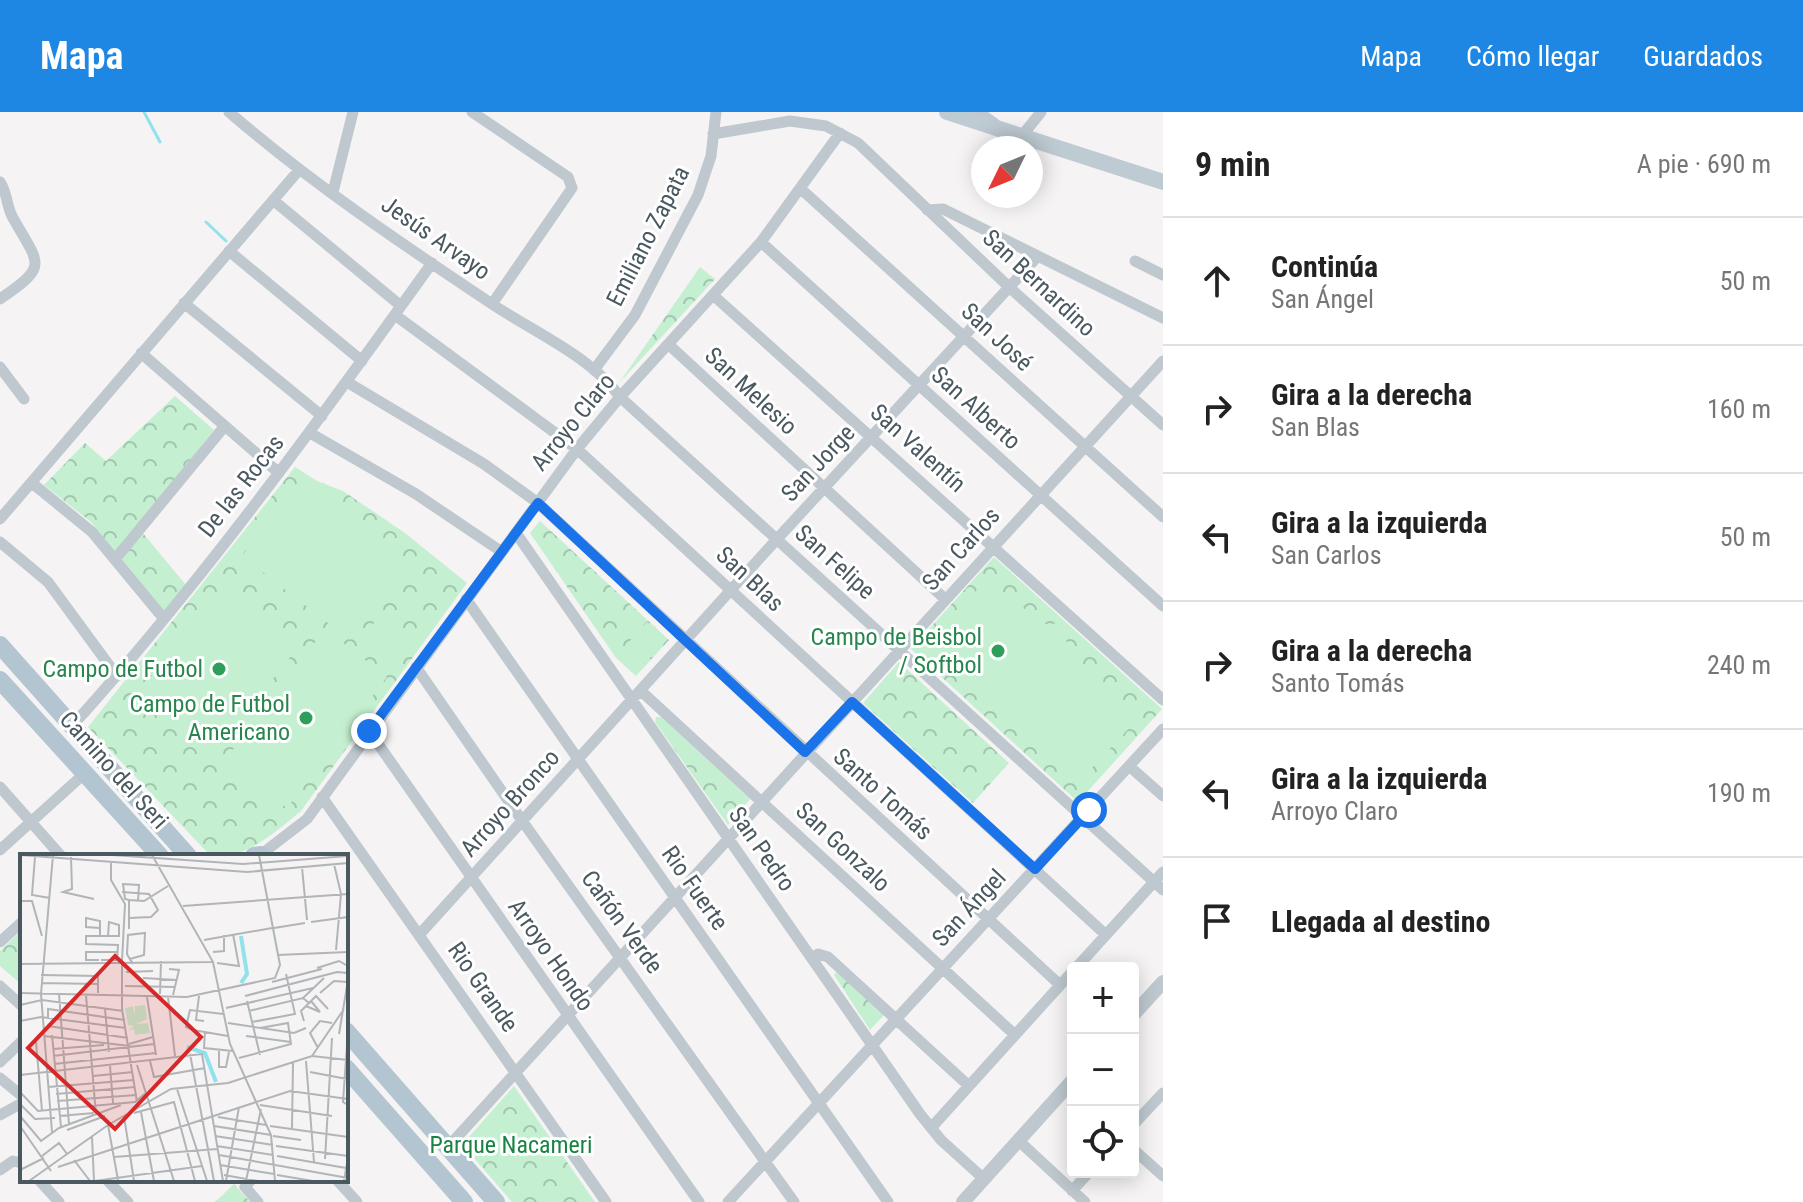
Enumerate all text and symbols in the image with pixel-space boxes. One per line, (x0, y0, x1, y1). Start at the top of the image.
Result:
text: Mapa (40, 34, 123, 78)
text: Mapa (1360, 40, 1422, 73)
text: Cómo llegar (1466, 40, 1599, 73)
text: Guardados (1643, 40, 1763, 73)
north arrow (971, 136, 1043, 208)
text: 9 min (1195, 144, 1271, 184)
text: A pie · 690 m (1637, 149, 1771, 179)
street label: Emiliano Zapata (601, 161, 695, 311)
street label: Jesús Arvayo (376, 190, 496, 286)
street label: San Bernardino (977, 224, 1101, 342)
text: Continúa (1271, 249, 1378, 284)
icon: ahead (1195, 259, 1239, 303)
text: 50 m (1720, 266, 1771, 296)
text: San Ángel (1271, 284, 1374, 314)
street label: San José (956, 297, 1038, 377)
street label: San Melesio (699, 341, 803, 441)
street label: San Alberto (926, 361, 1026, 455)
street label: Arroyo Claro (525, 368, 621, 476)
text: Gira a la derecha (1271, 377, 1472, 412)
icon: right (1195, 387, 1239, 431)
text: 160 m (1707, 394, 1771, 424)
street label: San Valentín (865, 398, 971, 498)
text: San Blas (1271, 412, 1360, 442)
street label: San Jorge (775, 419, 861, 507)
street label: De las Rocas (192, 429, 290, 543)
street label: San Carlos (916, 502, 1006, 596)
text: Gira a la izquierda (1271, 505, 1487, 540)
icon: left (1195, 515, 1239, 559)
street label: San Felipe (789, 519, 881, 605)
text: 50 m (1720, 522, 1771, 552)
text: San Carlos (1271, 540, 1382, 570)
street label: San Blas (710, 541, 790, 617)
place label: Campo de Beisbol / Softbol (811, 623, 982, 679)
text: Gira a la derecha (1271, 633, 1472, 668)
marker: Campo de Beisbol / Softbol (989, 642, 1007, 660)
icon: right (1195, 643, 1239, 687)
text: 240 m (1707, 650, 1771, 680)
place label: Campo de Futbol (42, 655, 203, 683)
marker: Campo de Futbol (210, 660, 228, 678)
text: Santo Tomás (1271, 668, 1405, 698)
place label: Campo de Futbol Americano (129, 690, 290, 746)
street label: Camino del Seri (54, 705, 174, 835)
marker: Campo de Futbol Americano (297, 709, 315, 727)
route end (351, 713, 387, 749)
street label: Santo Tomás (828, 742, 938, 846)
street label: Arroyo Bronco (455, 744, 565, 862)
text: Gira a la izquierda (1271, 761, 1487, 796)
icon: left (1195, 771, 1239, 815)
text: 190 m (1707, 778, 1771, 808)
route start (1071, 792, 1107, 828)
street label: San Gonzalo (790, 796, 896, 898)
text: Arroyo Claro (1271, 796, 1398, 826)
street label: San Pedro (723, 801, 801, 897)
street label: Rio Fuerte (656, 841, 734, 935)
inset map (20, 854, 348, 1182)
street label: San Ángel (926, 864, 1012, 952)
street label: Cañón Verde (575, 865, 669, 979)
street label: Arroyo Hondo (502, 894, 600, 1016)
icon: arrive (1195, 899, 1239, 943)
text: Llegada al destino (1271, 904, 1490, 939)
street label: Rio Grande (442, 937, 524, 1037)
map controls (1067, 962, 1139, 1178)
button: + (1067, 962, 1139, 1034)
button: − (1067, 1034, 1139, 1106)
button: locate (1067, 1106, 1139, 1178)
park label: Parque Nacameri (429, 1131, 593, 1159)

